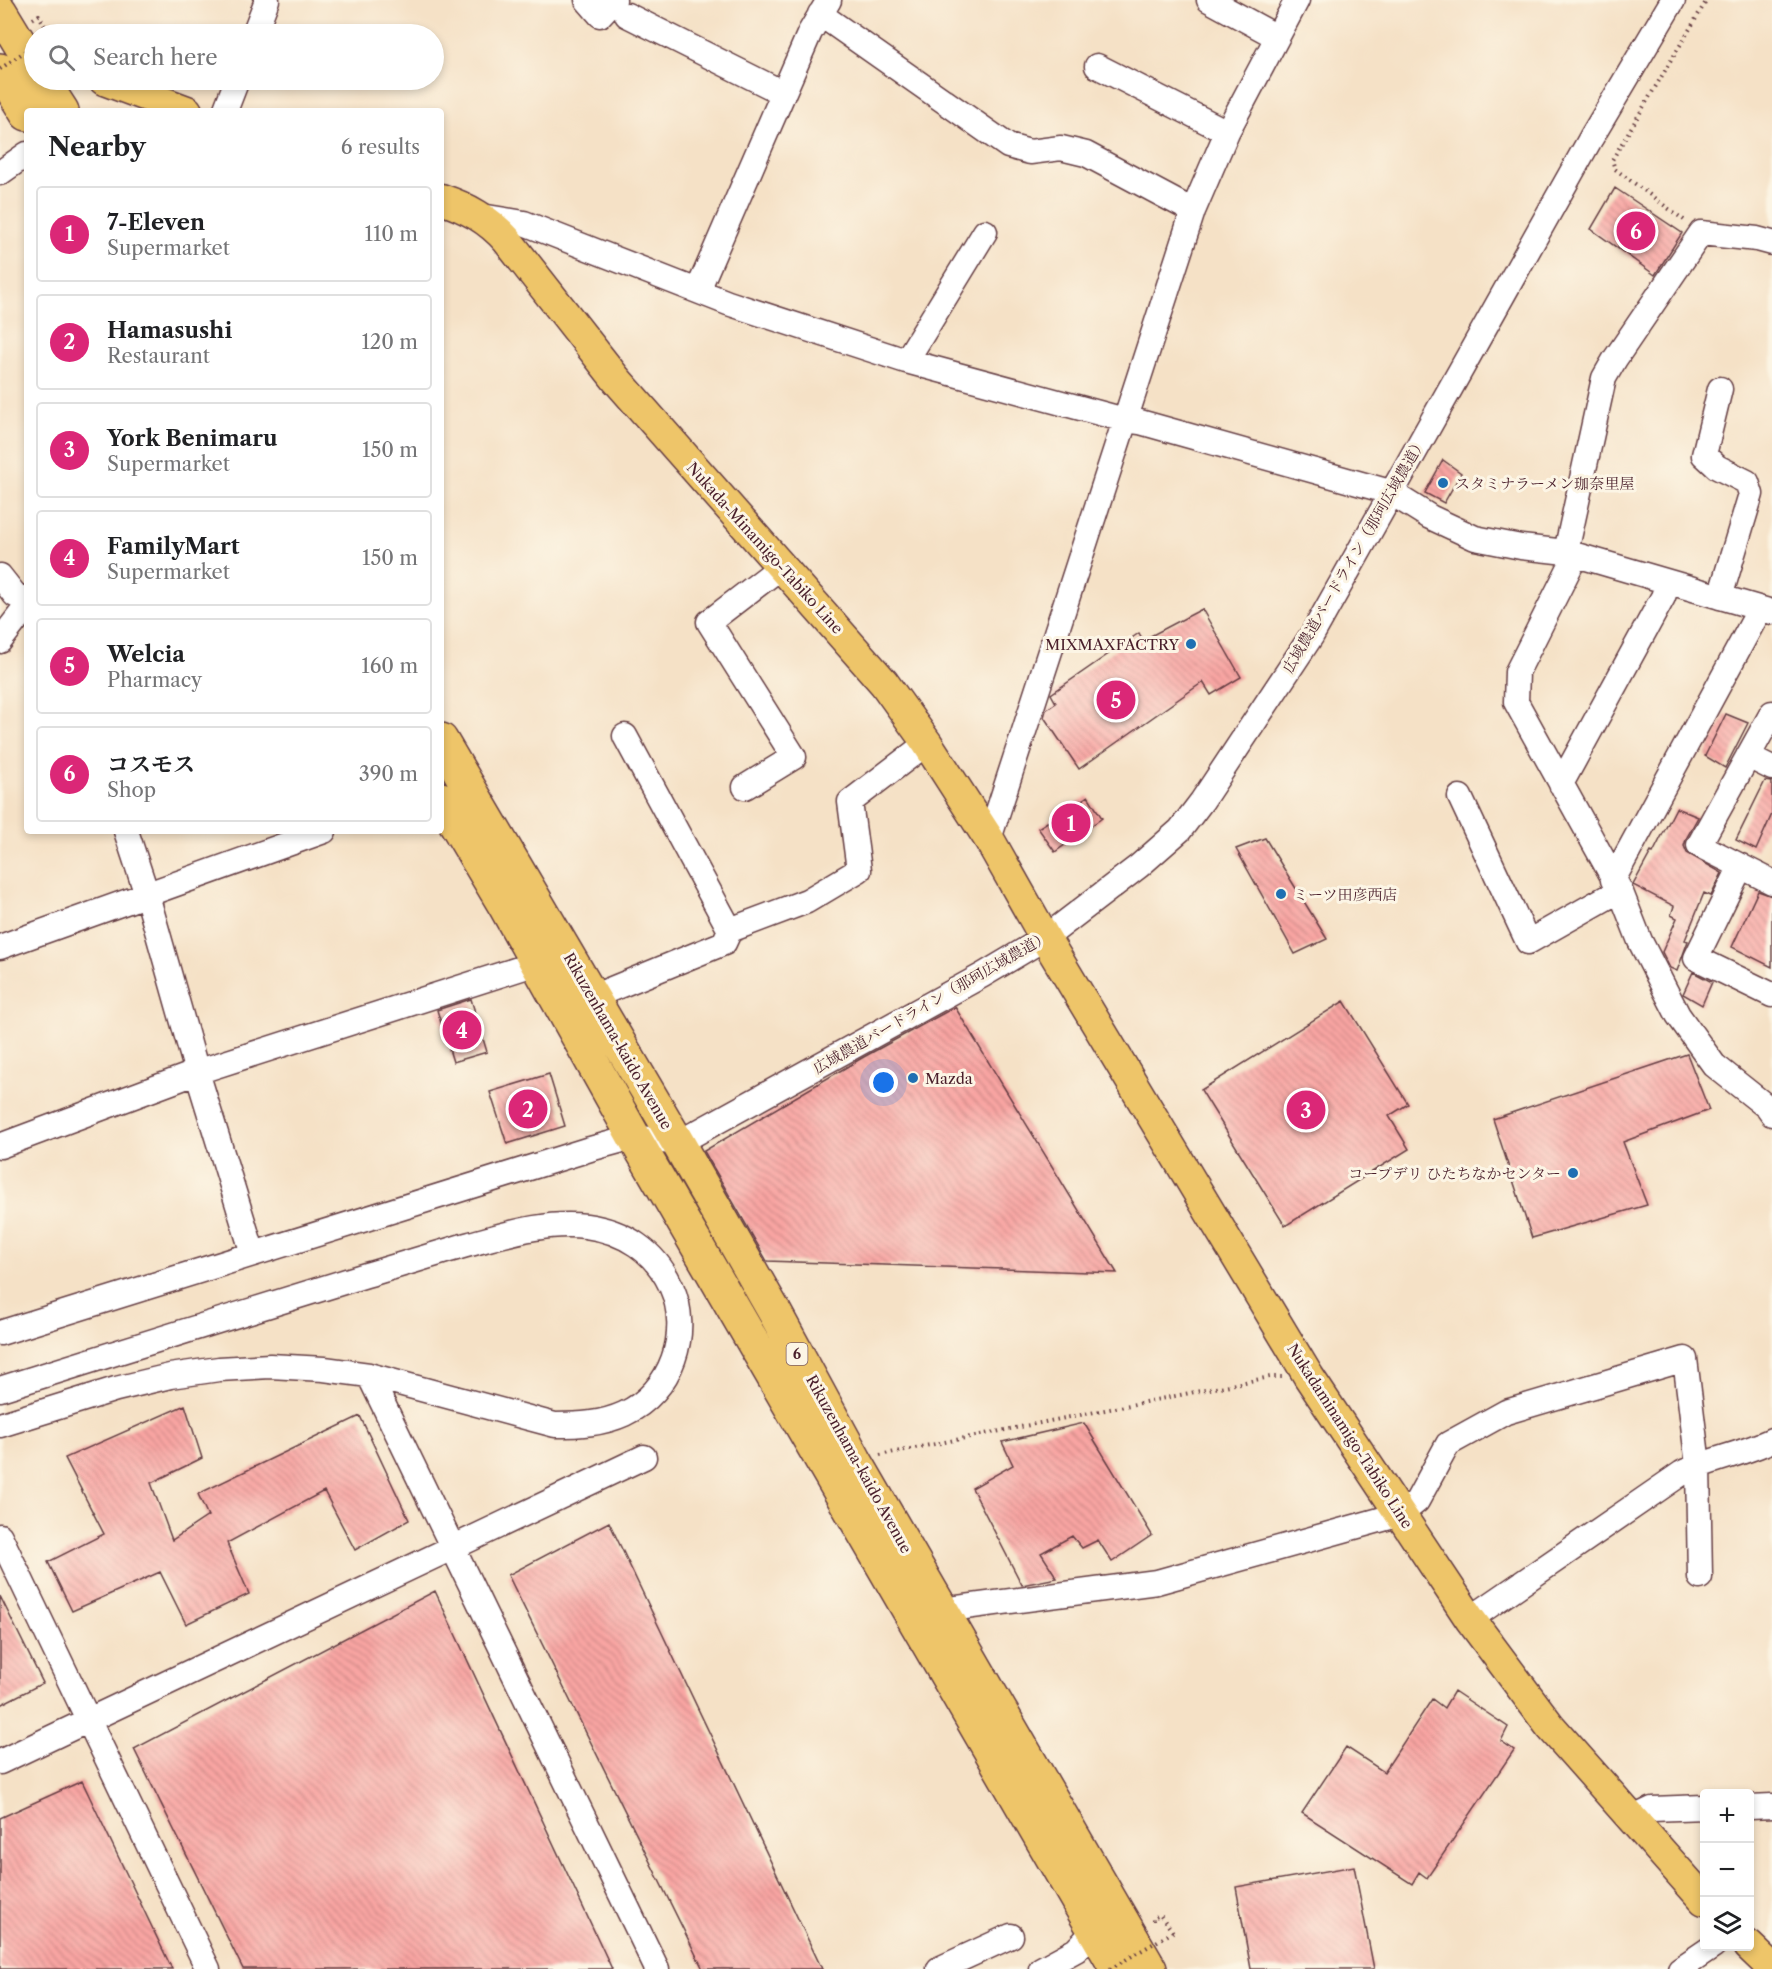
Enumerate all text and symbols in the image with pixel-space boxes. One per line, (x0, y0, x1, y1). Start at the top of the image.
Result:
search box (24, 24, 444, 90)
icon: search (45, 41, 78, 74)
text: Search here (93, 44, 218, 71)
text: Nearby (48, 131, 146, 163)
text: 6 results (341, 135, 420, 159)
pin: 6 (1616, 208, 1656, 254)
text: 7-Eleven (107, 209, 205, 236)
text: 1 (65, 222, 74, 246)
text: 110 m (365, 222, 418, 246)
text: Supermarket (107, 236, 230, 260)
text: Hamasushi (107, 317, 232, 344)
text: 2 (64, 330, 75, 354)
text: 120 m (361, 330, 418, 354)
text: Restaurant (107, 344, 210, 368)
text: York Benimaru (107, 425, 278, 452)
street label: 広域農道バードライン（那珂広域農道） (1278, 434, 1430, 676)
text: 3 (64, 438, 75, 462)
text: 150 m (362, 438, 418, 462)
text: Supermarket (107, 452, 230, 476)
street label: Nukada-Minamigo-Tabiko Line (683, 458, 847, 638)
place label: スタミナラーメン珈奈里屋 (1455, 474, 1634, 493)
marker: スタミナラーメン珈奈里屋 (1436, 476, 1450, 490)
text: FamilyMart (107, 533, 240, 560)
text: 4 (64, 546, 75, 570)
text: 150 m (362, 546, 418, 570)
text: Supermarket (107, 560, 230, 584)
place label: MIXMAXFACTRY (1045, 635, 1179, 654)
marker: MIXMAXFACTRY (1184, 637, 1198, 651)
text: Welcia (107, 641, 185, 668)
text: 5 (64, 654, 75, 678)
text: 160 m (361, 654, 418, 678)
text: Pharmacy (107, 668, 202, 692)
pin: 5 (1096, 678, 1136, 722)
text: コスモス (107, 751, 195, 778)
text: 6 (64, 762, 75, 786)
text: 390 m (359, 762, 418, 786)
text: Shop (107, 778, 156, 802)
pin: 1 (1052, 800, 1090, 846)
place label: ミーツ田彦西店 (1293, 885, 1397, 904)
marker: ミーツ田彦西店 (1274, 887, 1288, 901)
street label: 広域農道バードライン（那珂広域農道） (810, 926, 1052, 1078)
street label: Rikuzenhama-kaido Avenue (560, 949, 676, 1133)
pin: 4 (442, 1008, 482, 1052)
your location (869, 1068, 898, 1097)
place label: Mazda (925, 1069, 973, 1088)
marker: Mazda (906, 1071, 920, 1085)
pin: 2 (508, 1086, 548, 1132)
pin: 3 (1286, 1088, 1326, 1132)
place label: コープデリ ひたちなかセンター (1348, 1164, 1561, 1183)
marker: コープデリ ひたちなかセンター (1566, 1166, 1580, 1180)
street label: Nukadaminamigo-Tabiko Line (1283, 1340, 1417, 1532)
road number: 6 (786, 1343, 808, 1365)
street label: Rikuzenhama-kaido Avenue (802, 1372, 916, 1556)
map controls (1700, 1789, 1754, 1951)
button: + (1700, 1789, 1754, 1843)
button: − (1700, 1843, 1754, 1897)
button: layers (1700, 1897, 1754, 1951)

